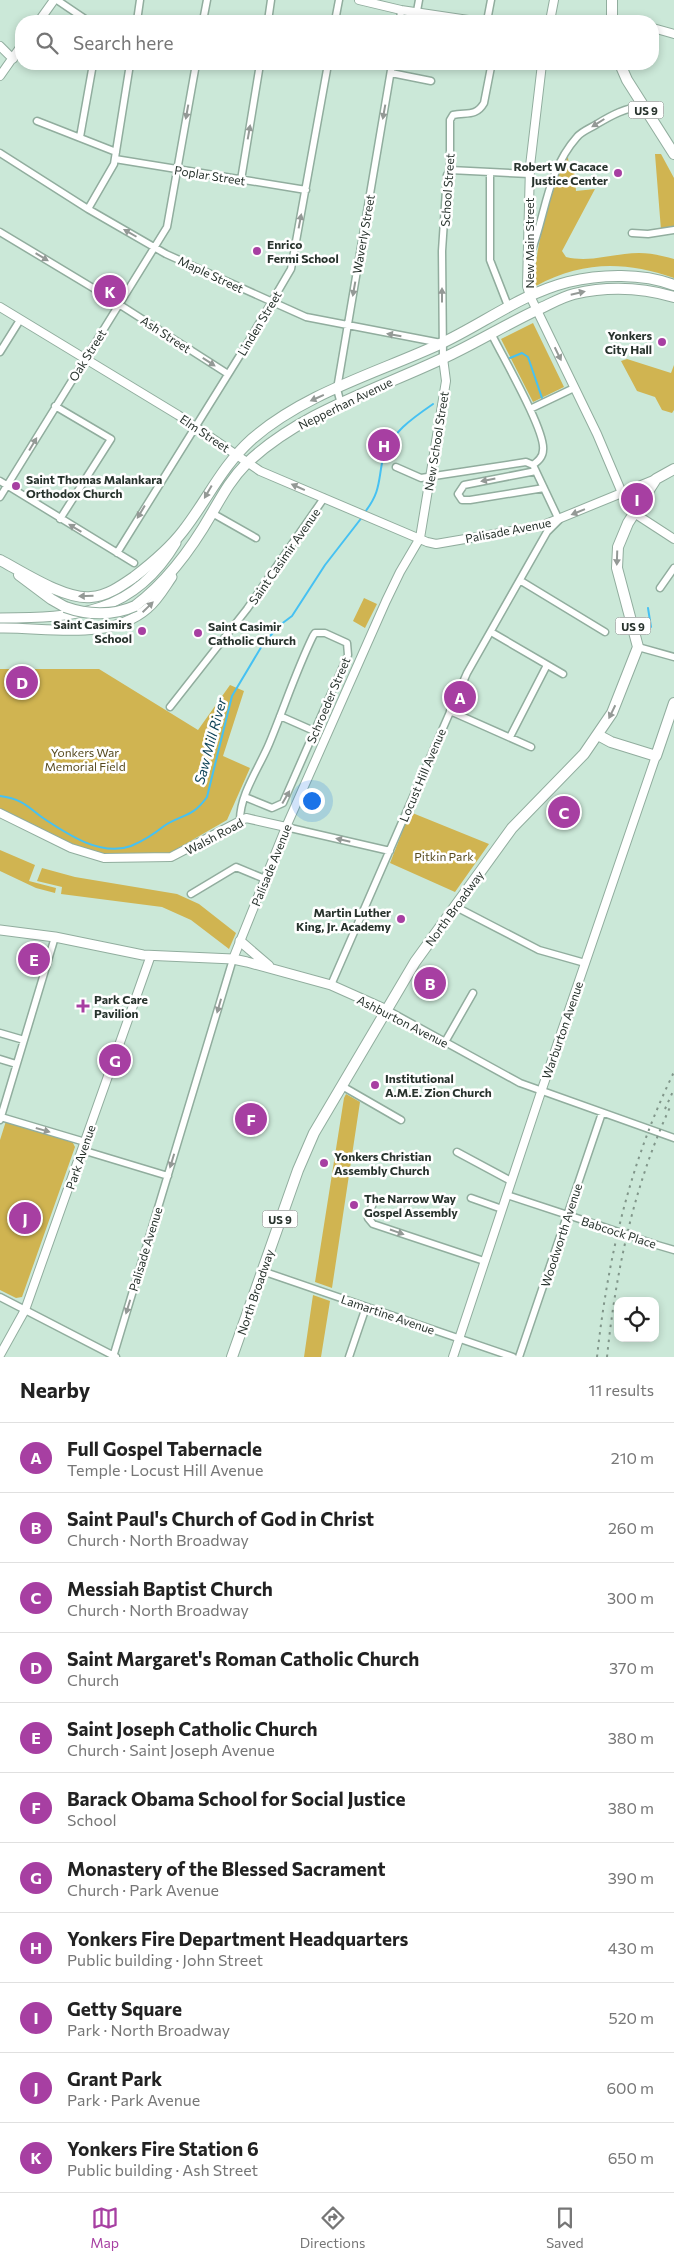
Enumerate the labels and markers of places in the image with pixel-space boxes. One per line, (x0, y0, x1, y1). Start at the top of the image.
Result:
place label: Robert W Cacace Justice Center (514, 159, 608, 188)
marker: Robert W Cacace Justice Center (612, 167, 624, 179)
place label: Enrico Fermi School (267, 237, 339, 265)
marker: Enrico Fermi School (251, 245, 263, 257)
pin: K (94, 272, 126, 310)
place label: Yonkers City Hall (605, 328, 652, 356)
marker: Yonkers City Hall (656, 336, 668, 348)
pin: H (368, 426, 400, 464)
place label: Saint Thomas Malankara Orthodox Church (26, 472, 162, 500)
marker: Saint Thomas Malankara Orthodox Church (10, 480, 22, 492)
pin: I (621, 480, 653, 518)
place label: Saint Casimirs School (53, 617, 132, 645)
place label: Saint Casimir Catholic Church (208, 619, 296, 647)
marker: Saint Casimirs School (136, 625, 148, 637)
marker: Saint Casimir Catholic Church (192, 627, 204, 639)
pin: D (6, 663, 38, 701)
pin: A (444, 678, 476, 716)
pin: C (548, 793, 580, 831)
place label: Martin Luther King, Jr. Academy (296, 905, 391, 934)
marker: Martin Luther King, Jr. Academy (395, 913, 407, 925)
pin: E (18, 940, 50, 978)
pin: B (414, 964, 446, 1002)
place label: Park Care Pavilion (94, 992, 148, 1020)
marker: Park Care Pavilion (76, 999, 90, 1013)
pin: G (99, 1041, 131, 1079)
place label: Institutional A.M.E. Zion Church (385, 1071, 492, 1099)
marker: Institutional A.M.E. Zion Church (369, 1079, 381, 1091)
pin: F (235, 1100, 267, 1138)
place label: Yonkers Christian Assembly Church (334, 1149, 431, 1177)
marker: Yonkers Christian Assembly Church (318, 1157, 330, 1169)
place label: The Narrow Way Gospel Assembly (364, 1191, 458, 1219)
pin: J (9, 1199, 41, 1237)
marker: The Narrow Way Gospel Assembly (348, 1199, 360, 1211)

